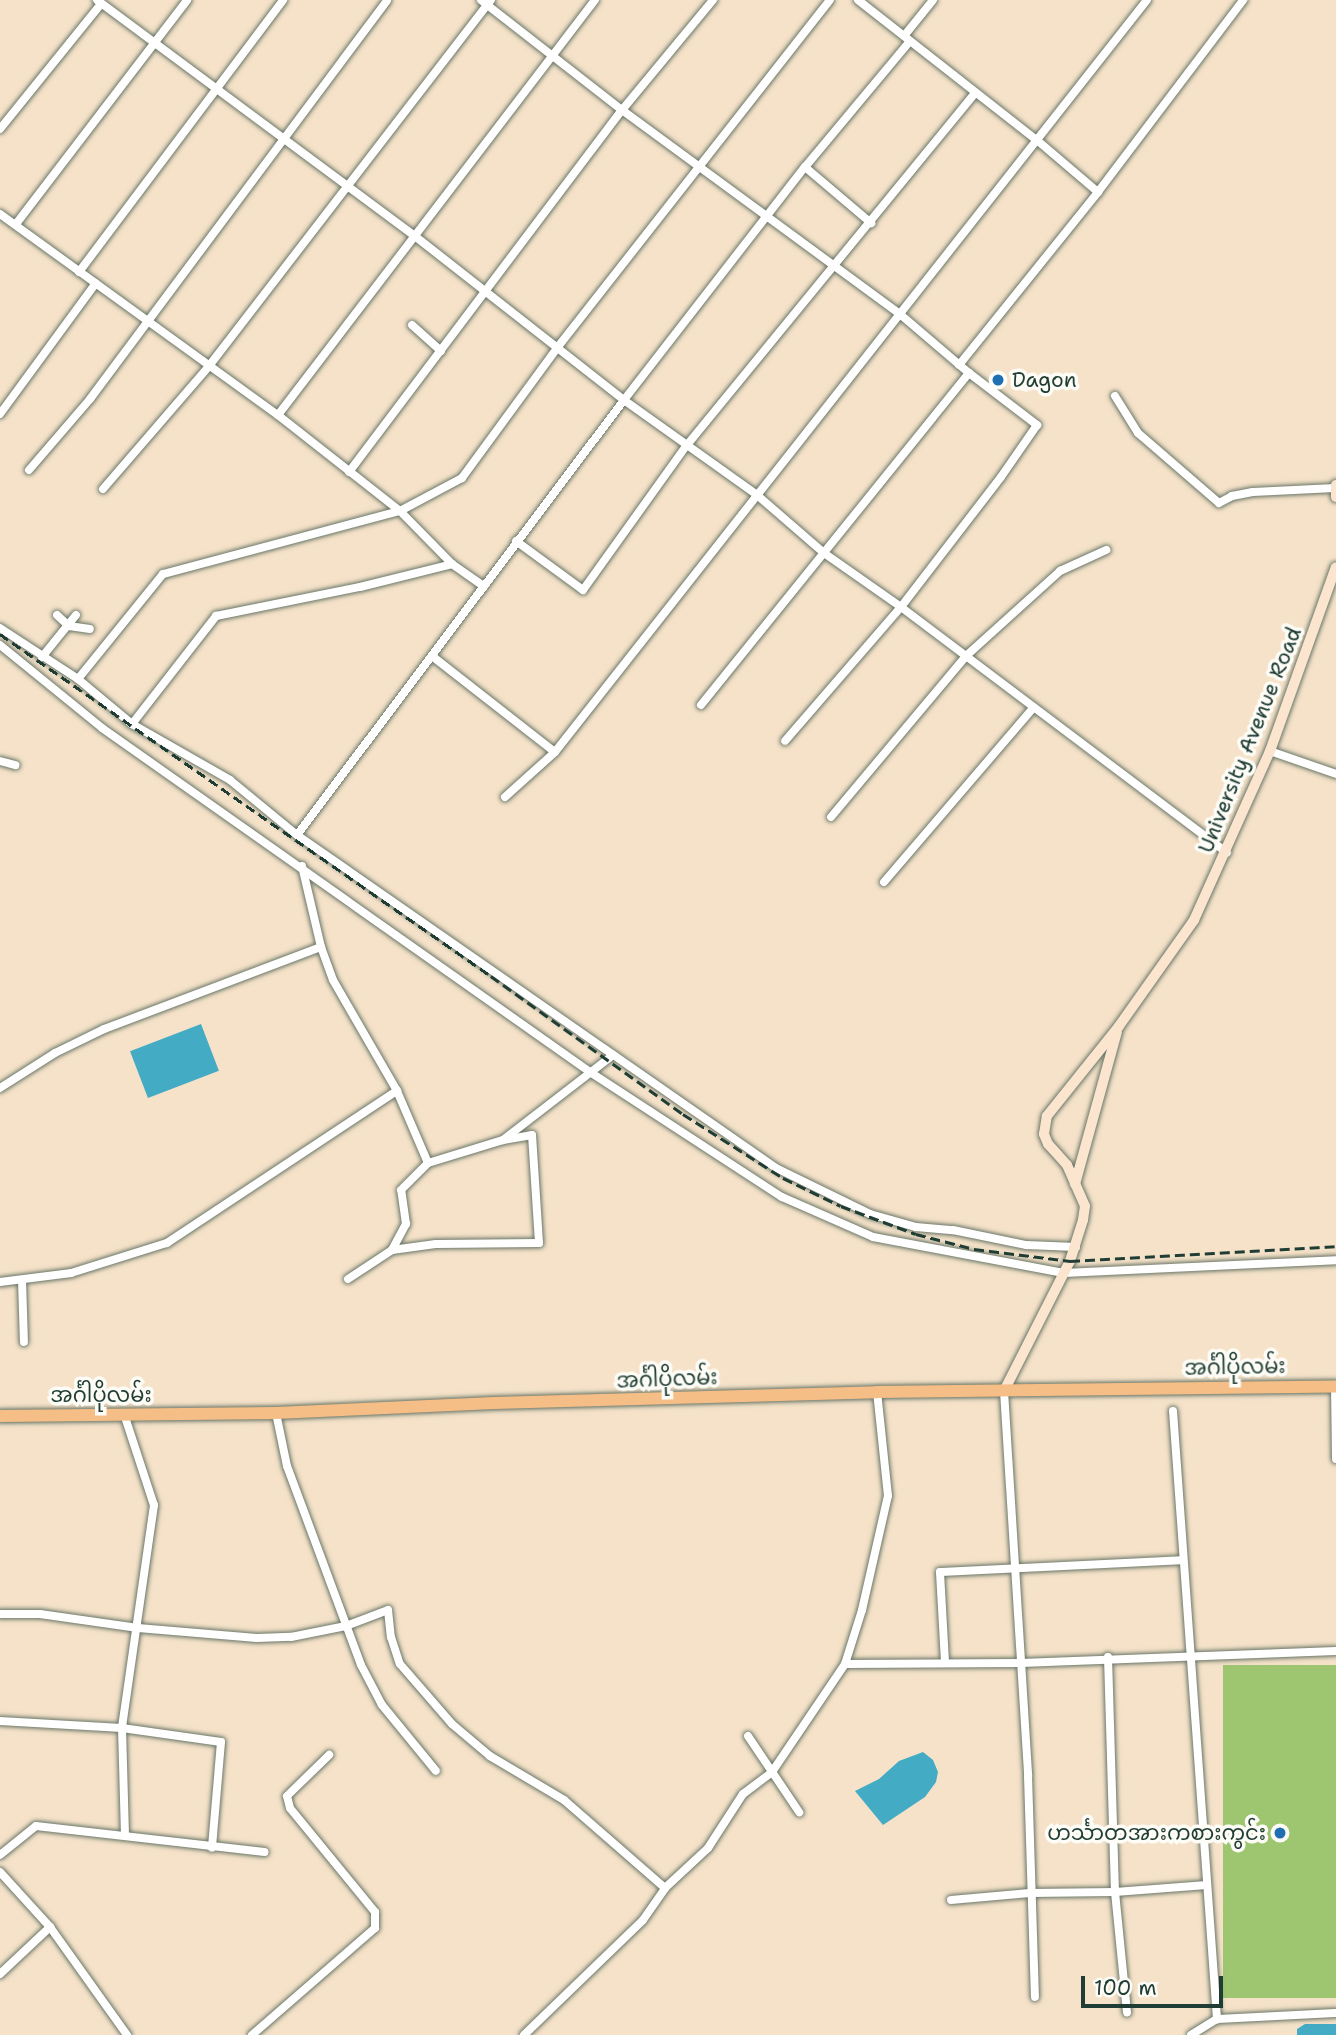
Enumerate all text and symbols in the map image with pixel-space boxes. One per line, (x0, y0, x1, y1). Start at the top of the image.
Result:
place label: Dagon (1012, 367, 1076, 393)
marker: Dagon (990, 372, 1006, 388)
street label: University Avenue Road (1193, 623, 1307, 857)
street label: အင်္ဂါပိုလမ်း (1184, 1354, 1286, 1380)
street label: အင်္ဂါပိုလမ်း (616, 1365, 718, 1393)
street label: အင်္ဂါပိုလမ်း (50, 1382, 152, 1408)
place label: ဟင်္သာတအားကစားကွင်း (1047, 1820, 1266, 1846)
marker: ဟင်္သာတအားကစားကွင်း (1272, 1825, 1288, 1841)
scale bar (1084, 1962, 1226, 2006)
text: 100 m (1094, 1974, 1157, 2002)

